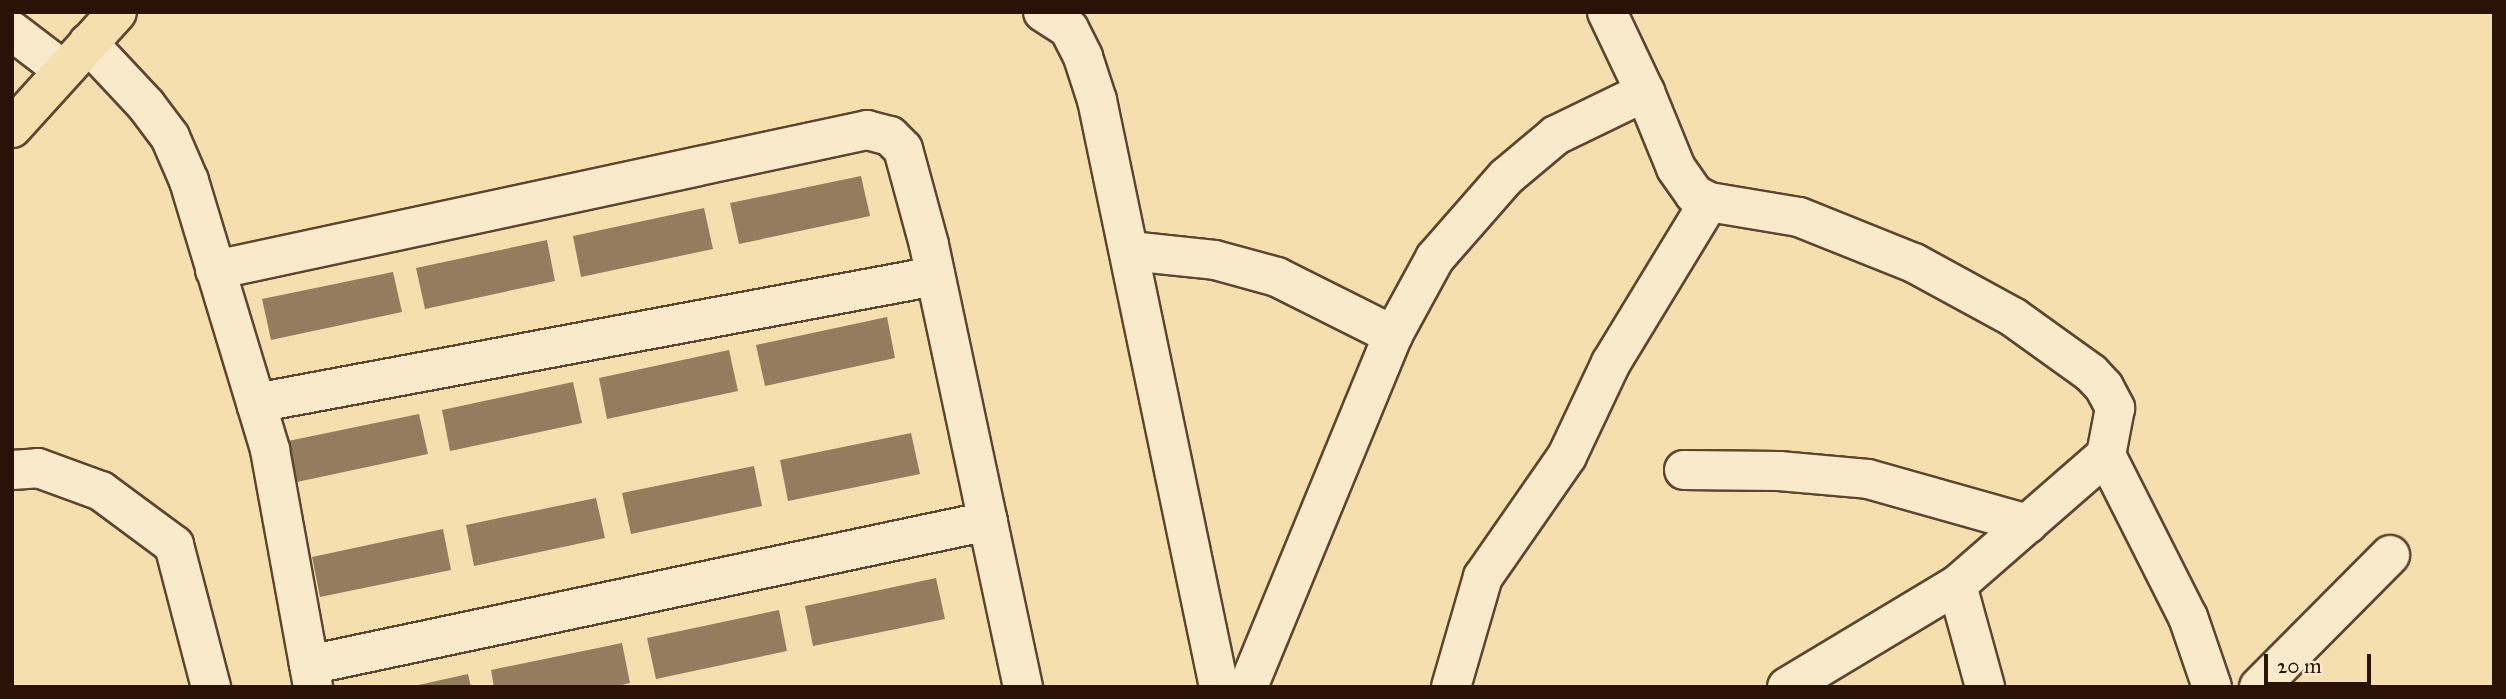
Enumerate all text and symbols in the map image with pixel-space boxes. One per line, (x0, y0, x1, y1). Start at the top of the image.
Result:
scale bar (2268, 640, 2375, 684)
text: 20 m (2277, 653, 2322, 679)

